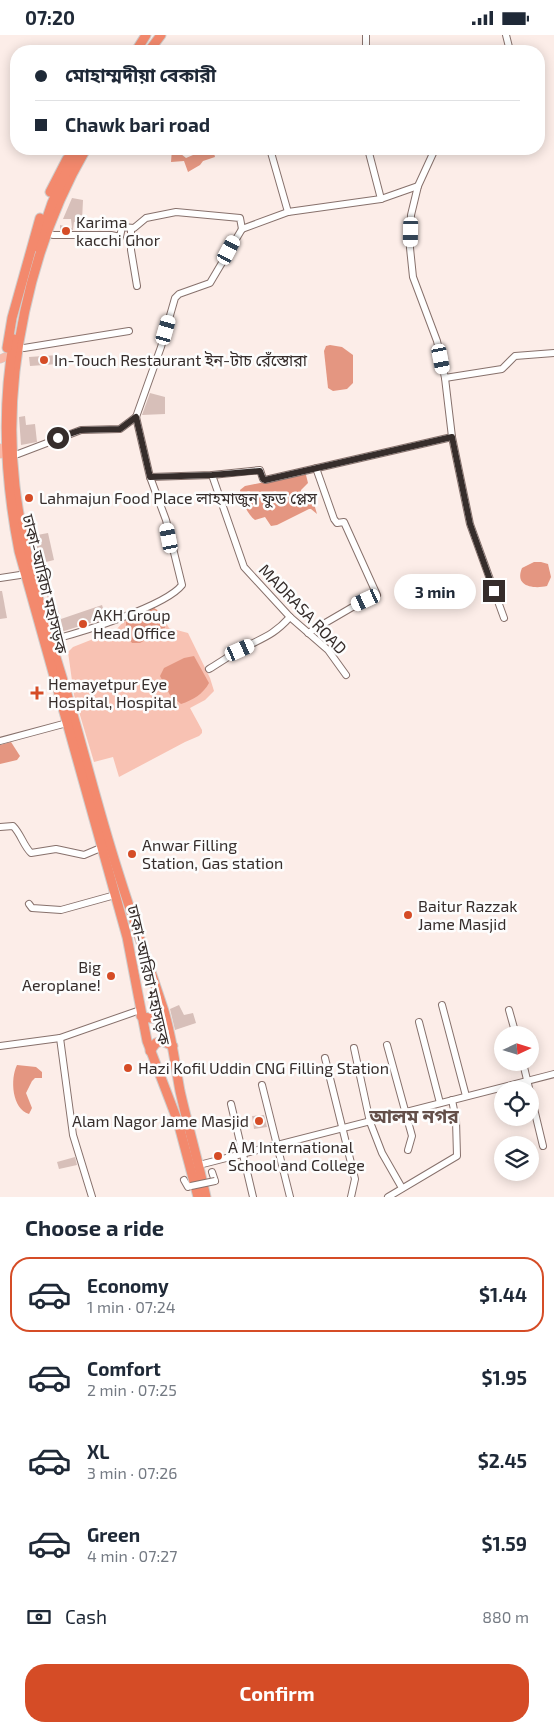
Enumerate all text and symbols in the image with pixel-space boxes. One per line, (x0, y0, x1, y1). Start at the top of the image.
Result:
text: 07:20 (25, 6, 75, 29)
text: মোহাম্মদীয়া বেকারী (65, 63, 216, 86)
text: Chawk bari road (65, 113, 210, 136)
place label: Karima kacchi Ghor (76, 212, 161, 249)
car (403, 217, 418, 247)
marker: Karima kacchi Ghor (60, 225, 72, 237)
car (215, 233, 242, 267)
car (154, 314, 177, 346)
car (430, 343, 451, 375)
place label: In-Touch Restaurant ইন-টাচ রেঁস্তোরা (54, 350, 308, 369)
marker: In-Touch Restaurant ইন-টাচ রেঁস্তোরা (38, 354, 50, 366)
route start (47, 427, 69, 449)
place label: Lahmajun Food Place লাহমাজুন ফুড প্লেস (39, 488, 318, 508)
marker: Lahmajun Food Place লাহমাজুন ফুড প্লেস (23, 492, 35, 504)
street label: ঢাকা-আরিচা মহাসড়ক (19, 511, 72, 657)
car (158, 522, 179, 554)
street label: MADRASA ROAD (256, 560, 351, 658)
callout: 3 min (394, 573, 476, 609)
route end (483, 580, 505, 602)
text: 3 min (415, 582, 455, 601)
car (349, 587, 382, 613)
place label: AKH Group Head Office (93, 605, 176, 642)
marker: AKH Group Head Office (77, 618, 89, 630)
car (223, 637, 256, 663)
place label: Hemayetpur Eye Hospital, Hospital (48, 674, 177, 711)
marker: Hemayetpur Eye Hospital, Hospital (30, 686, 44, 700)
place label: Anwar Filling Station, Gas station (142, 835, 283, 872)
marker: Anwar Filling Station, Gas station (126, 848, 138, 860)
place label: Baitur Razzak Jame Masjid (418, 896, 517, 934)
street label: ঢাকা-আরিচা মহাসড়ক (124, 902, 175, 1048)
marker: Baitur Razzak Jame Masjid (402, 909, 414, 921)
place label: Big Aeroplane! (22, 957, 101, 994)
marker: Big Aeroplane! (105, 970, 117, 982)
north arrow (494, 1026, 539, 1071)
map controls (494, 1026, 539, 1181)
place label: Hazi Kofil Uddin CNG Filling Station (138, 1058, 389, 1077)
marker: Hazi Kofil Uddin CNG Filling Station (122, 1062, 134, 1074)
button: locate (494, 1081, 539, 1126)
district label: আলম নগর (368, 1104, 459, 1127)
place label: Alam Nagor Jame Masjid (72, 1111, 249, 1131)
marker: Alam Nagor Jame Masjid (253, 1115, 265, 1127)
button: layers (494, 1136, 539, 1181)
place label: A M International School and College (228, 1137, 365, 1174)
marker: A M International School and College (212, 1150, 224, 1162)
text: Choose a ride (25, 1214, 164, 1240)
icon: car (27, 1272, 72, 1317)
text: Economy (87, 1274, 169, 1297)
text: $1.44 (479, 1283, 527, 1306)
text: 1 min · 07:24 (87, 1297, 176, 1316)
icon: car (27, 1355, 72, 1400)
text: Comfort (87, 1357, 161, 1380)
text: $1.95 (481, 1366, 527, 1389)
text: 2 min · 07:25 (87, 1380, 177, 1399)
icon: car (27, 1438, 72, 1483)
text: XL (87, 1440, 109, 1463)
text: $2.45 (478, 1449, 527, 1472)
text: 3 min · 07:26 (87, 1463, 177, 1482)
icon: car (27, 1521, 72, 1566)
text: Green (87, 1523, 140, 1546)
text: $1.59 (481, 1532, 527, 1555)
text: 4 min · 07:27 (87, 1546, 177, 1565)
icon: cash (25, 1603, 53, 1631)
text: Cash (65, 1605, 107, 1628)
text: 880 m (482, 1607, 529, 1626)
button: Confirm (25, 1664, 529, 1722)

